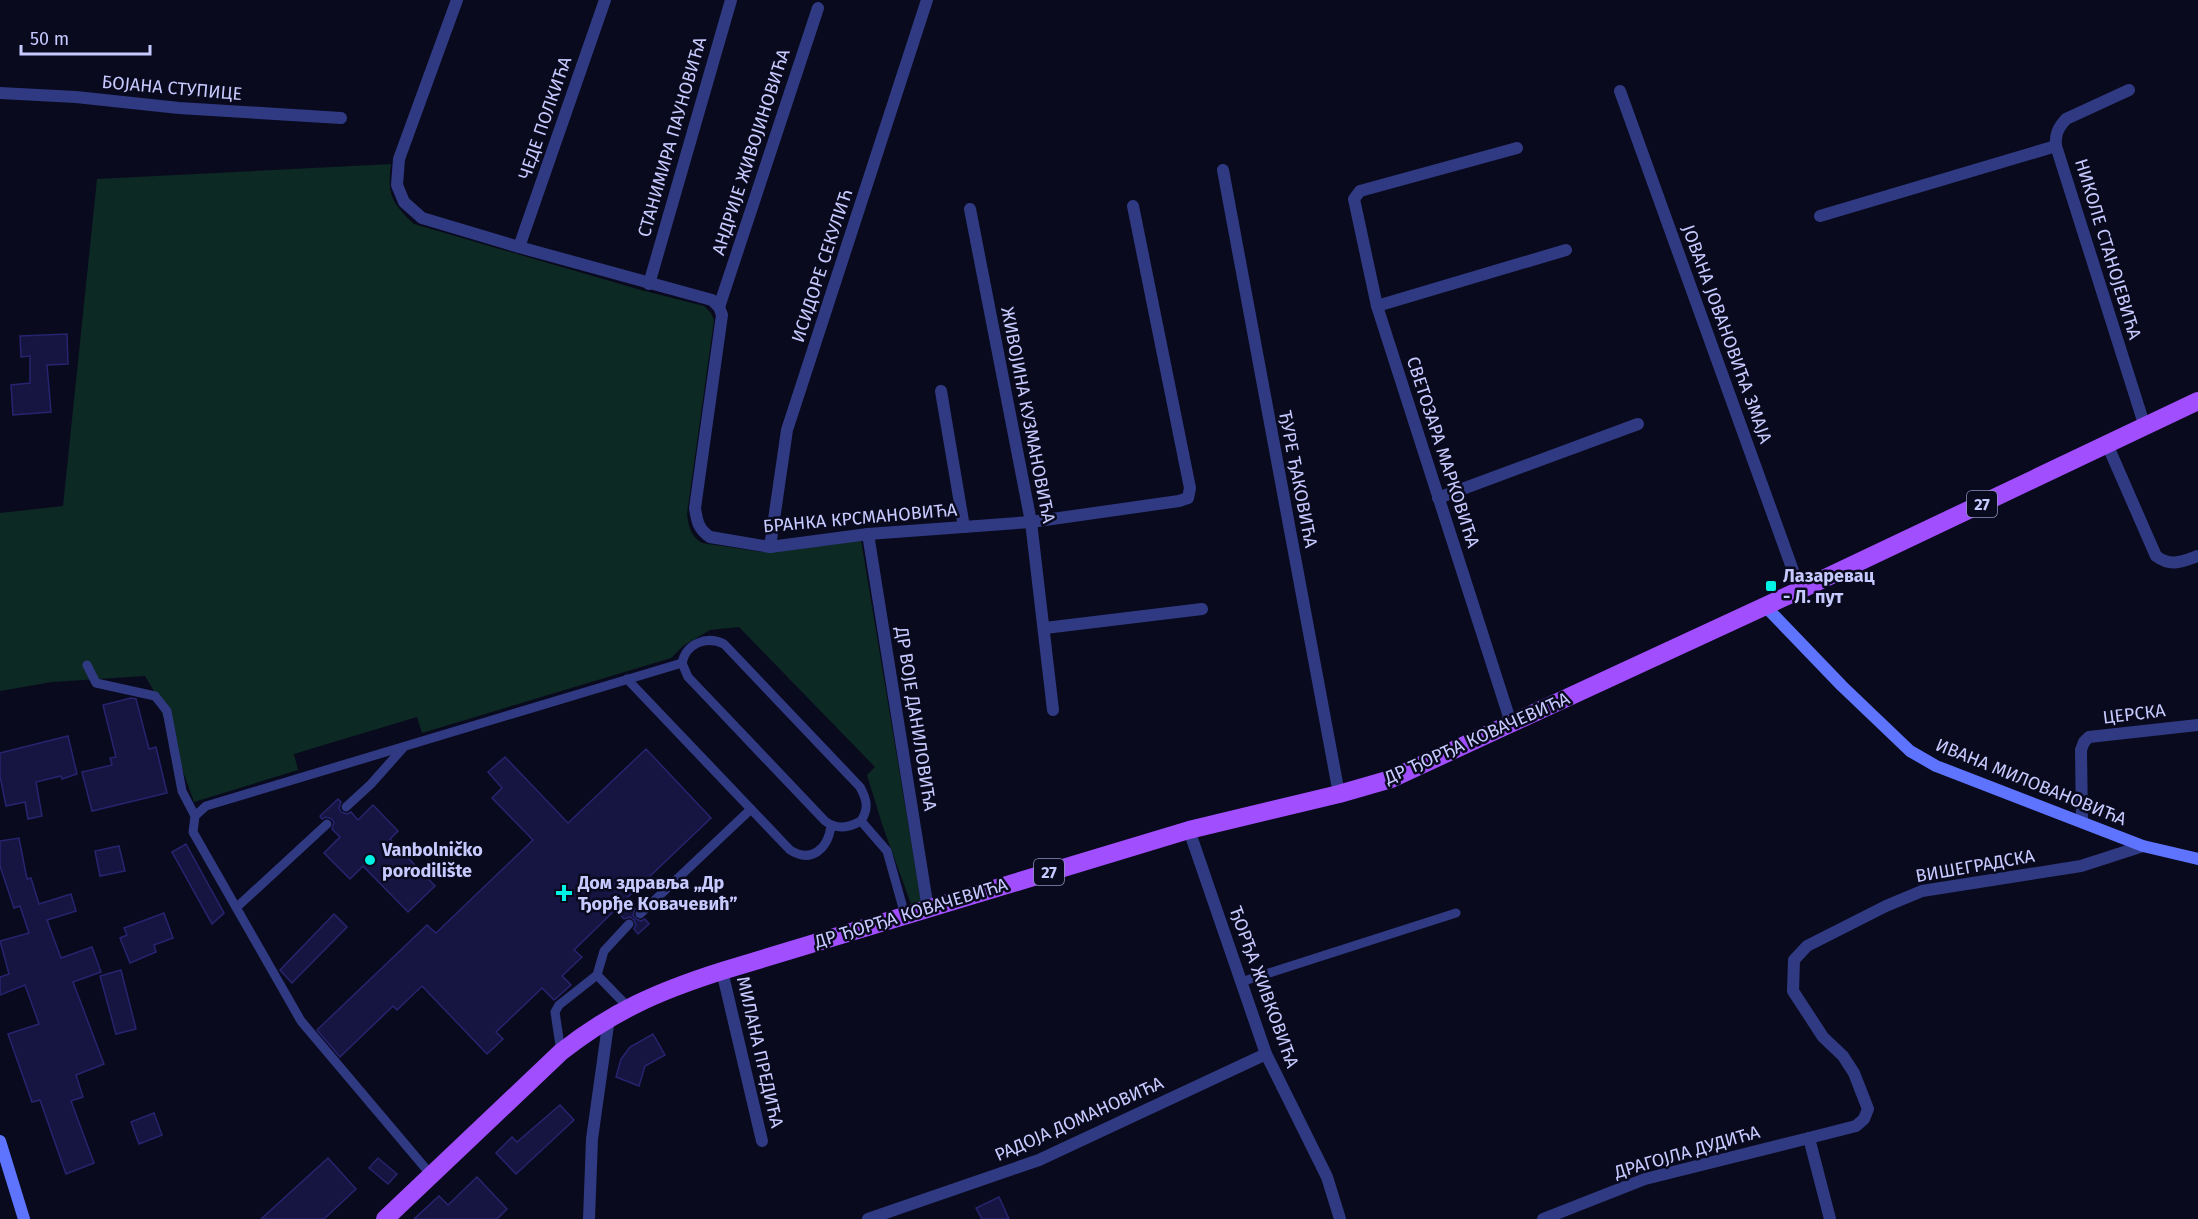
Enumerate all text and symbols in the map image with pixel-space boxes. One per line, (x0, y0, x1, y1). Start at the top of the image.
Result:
scale bar (21, 18, 150, 56)
text: 50 m (30, 28, 69, 50)
street label: СТАНИМИРА ПАУНОВИЋА (633, 34, 711, 240)
street label: АНДРИЈЕ ЖИВОЈИНОВИЋА (707, 46, 795, 258)
street label: ЧЕДЕ ПОЛКИЋА (514, 53, 577, 182)
street label: БОЈАНА СТУПИЦЕ (101, 71, 243, 105)
street label: НИКОЛЕ СТАНОЈЕВИЋА (2070, 156, 2146, 343)
street label: ИСИДОРЕ СЕКУЛИЋ (787, 187, 857, 345)
street label: ЈОВАНА ЈОВАНОВИЋА ЗМАЈА (1677, 222, 1777, 447)
street label: ЖИВОЈИНА КУЗМАНОВИЋА (996, 305, 1060, 526)
street label: СВЕТОЗАРА МАРКОВИЋА (1402, 354, 1485, 551)
street label: ЂУРЕ ЂАКОВИЋА (1274, 408, 1322, 550)
road number: 27 (1967, 491, 1997, 517)
street label: БРАНКА КРСМАНОВИЋА (762, 499, 959, 537)
place label: Лазаревац - Л. пут (1783, 565, 1875, 608)
marker: Лазаревац - Л. пут (1764, 579, 1778, 593)
street label: ДР ВОЈЕ ДАНИЛОВИЋА (890, 624, 942, 813)
street label: ДР ЂОРЂА КОВАЧЕВИЋА (1380, 687, 1574, 789)
street label: ЦЕРСКА (2101, 699, 2167, 729)
street label: ИВАНА МИЛОВАНОВИЋА (1932, 734, 2130, 831)
place label: Vanbolničko porodilište (381, 839, 483, 882)
street label: ВИШЕГРАДСКА (1914, 845, 2037, 887)
marker: Vanbolničko porodilište (363, 853, 377, 867)
road number: 27 (1034, 859, 1064, 885)
place label: Дом здравља „Др Ђорђе Ковачевић” (577, 872, 738, 915)
street label: ДР ЂОРЂА КОВАЧЕВИЋА (811, 873, 1011, 953)
marker: Дом здравља „Др Ђорђе Ковачевић” (555, 884, 573, 902)
street label: ЂОРЂА ЖИВКОВИЋА (1224, 903, 1304, 1072)
street label: МИЛАНА ПРЕДИЋА (732, 974, 788, 1130)
street label: РАДОЈА ДОМАНОВИЋА (991, 1072, 1167, 1166)
street label: ДРАГОЈЛА ДУДИЋА (1611, 1121, 1763, 1184)

